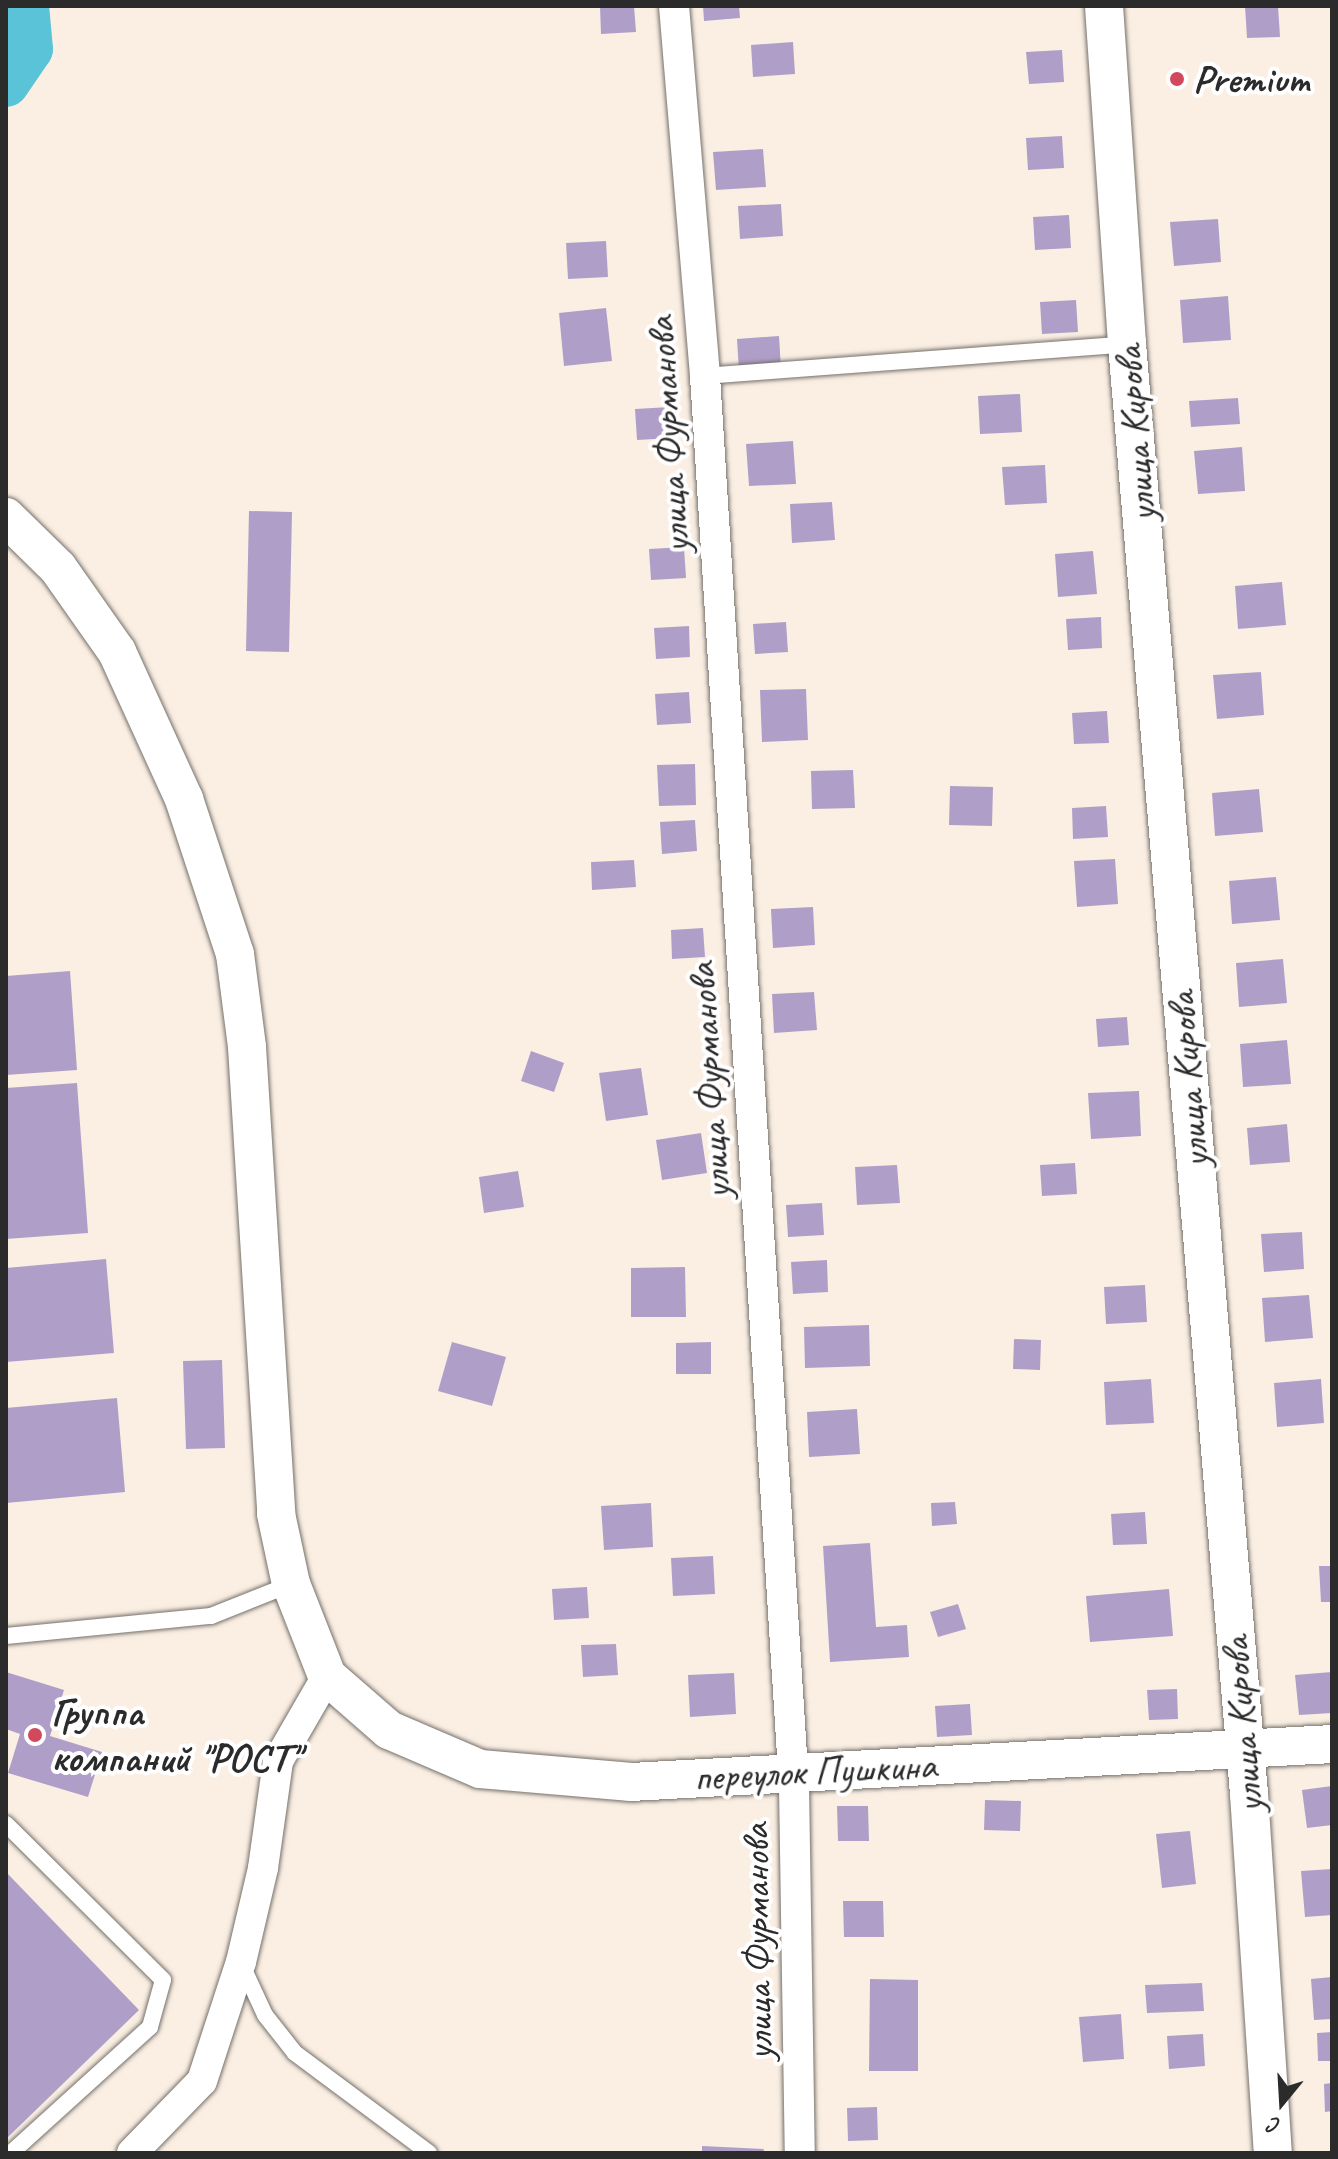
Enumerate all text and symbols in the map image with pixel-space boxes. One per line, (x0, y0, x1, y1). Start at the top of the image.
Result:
place label: Premium (1193, 55, 1309, 103)
marker: Premium (1168, 70, 1186, 88)
street label: улица Фурманова (636, 314, 700, 556)
street label: улица Кирова (1103, 344, 1167, 524)
street label: улица Фурманова (677, 960, 741, 1202)
street label: улица Кирова (1156, 990, 1220, 1170)
street label: улица Кирова (1210, 1635, 1274, 1815)
place label: Группа компаний "РОСТ" (51, 1688, 299, 1782)
marker: Группа компаний "РОСТ" (26, 1726, 44, 1744)
street label: переулок Пушкина (690, 1741, 940, 1801)
street label: улица Фурманова (731, 1822, 783, 2062)
north arrow (1242, 2063, 1322, 2143)
text: С (1265, 2111, 1284, 2141)

